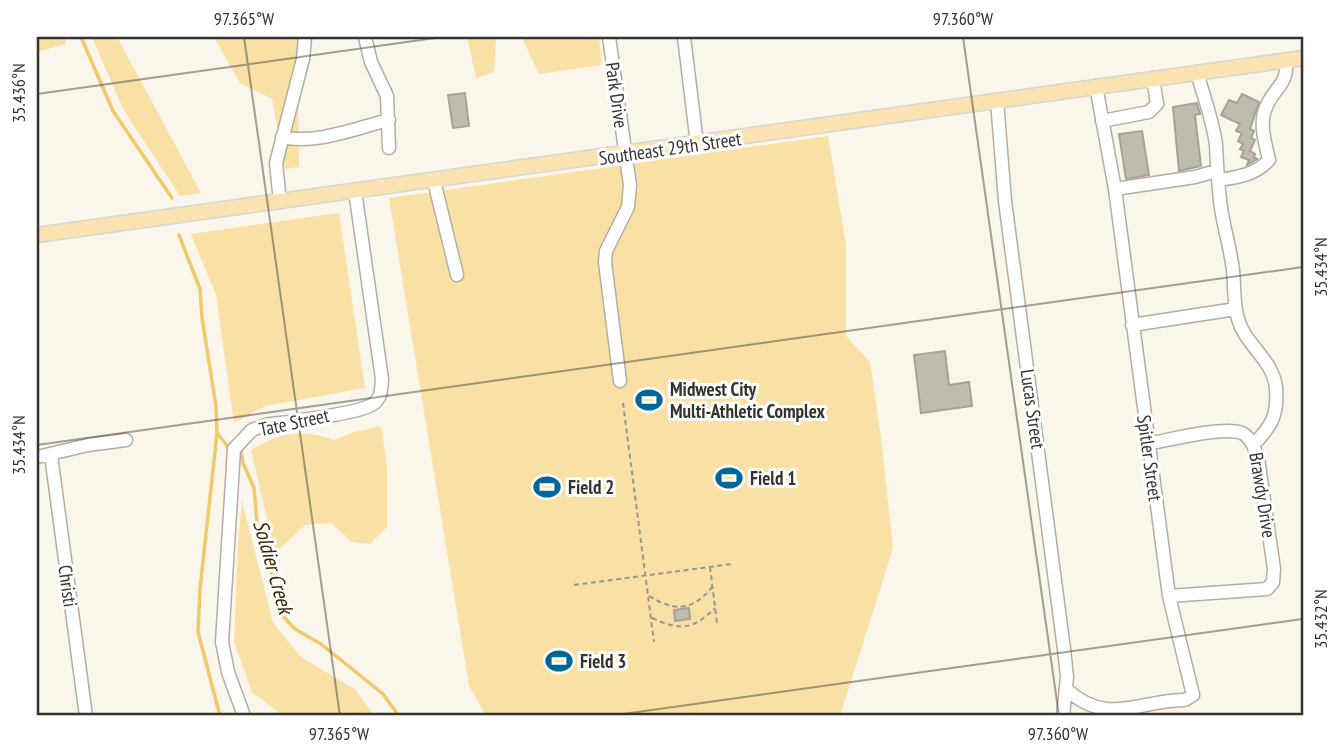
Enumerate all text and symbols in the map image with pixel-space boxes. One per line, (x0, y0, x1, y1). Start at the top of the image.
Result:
text: 97.365°W (214, 7, 274, 30)
text: 97.360°W (933, 7, 993, 30)
street label: Park Drive (601, 60, 634, 130)
text: 35.436°N (7, 63, 30, 123)
street label: Southeast 29th Street (597, 126, 743, 170)
text: 35.434°N (1309, 237, 1332, 297)
street label: Lucas Street (1016, 368, 1051, 451)
place label: Midwest City Multi-Athletic Complex (670, 377, 826, 423)
sports icon: Midwest City Multi-Athletic Complex (634, 385, 664, 415)
street label: Tate Street (257, 403, 332, 441)
street label: Spitler Street (1132, 413, 1168, 503)
text: 35.434°N (7, 415, 30, 475)
street label: Brawdy Drive (1244, 450, 1282, 540)
sports icon: Field 1 (714, 463, 744, 493)
place label: Field 1 (750, 466, 796, 490)
sports icon: Field 2 (532, 472, 562, 502)
place label: Field 2 (568, 475, 614, 499)
water label: Soldier Creek (247, 517, 300, 619)
street label: Christi (53, 563, 83, 609)
text: 35.432°N (1309, 589, 1332, 649)
sports icon: Field 3 (544, 646, 574, 676)
place label: Field 3 (580, 649, 626, 673)
text: 97.365°W (309, 722, 369, 745)
text: 97.360°W (1028, 722, 1088, 745)

